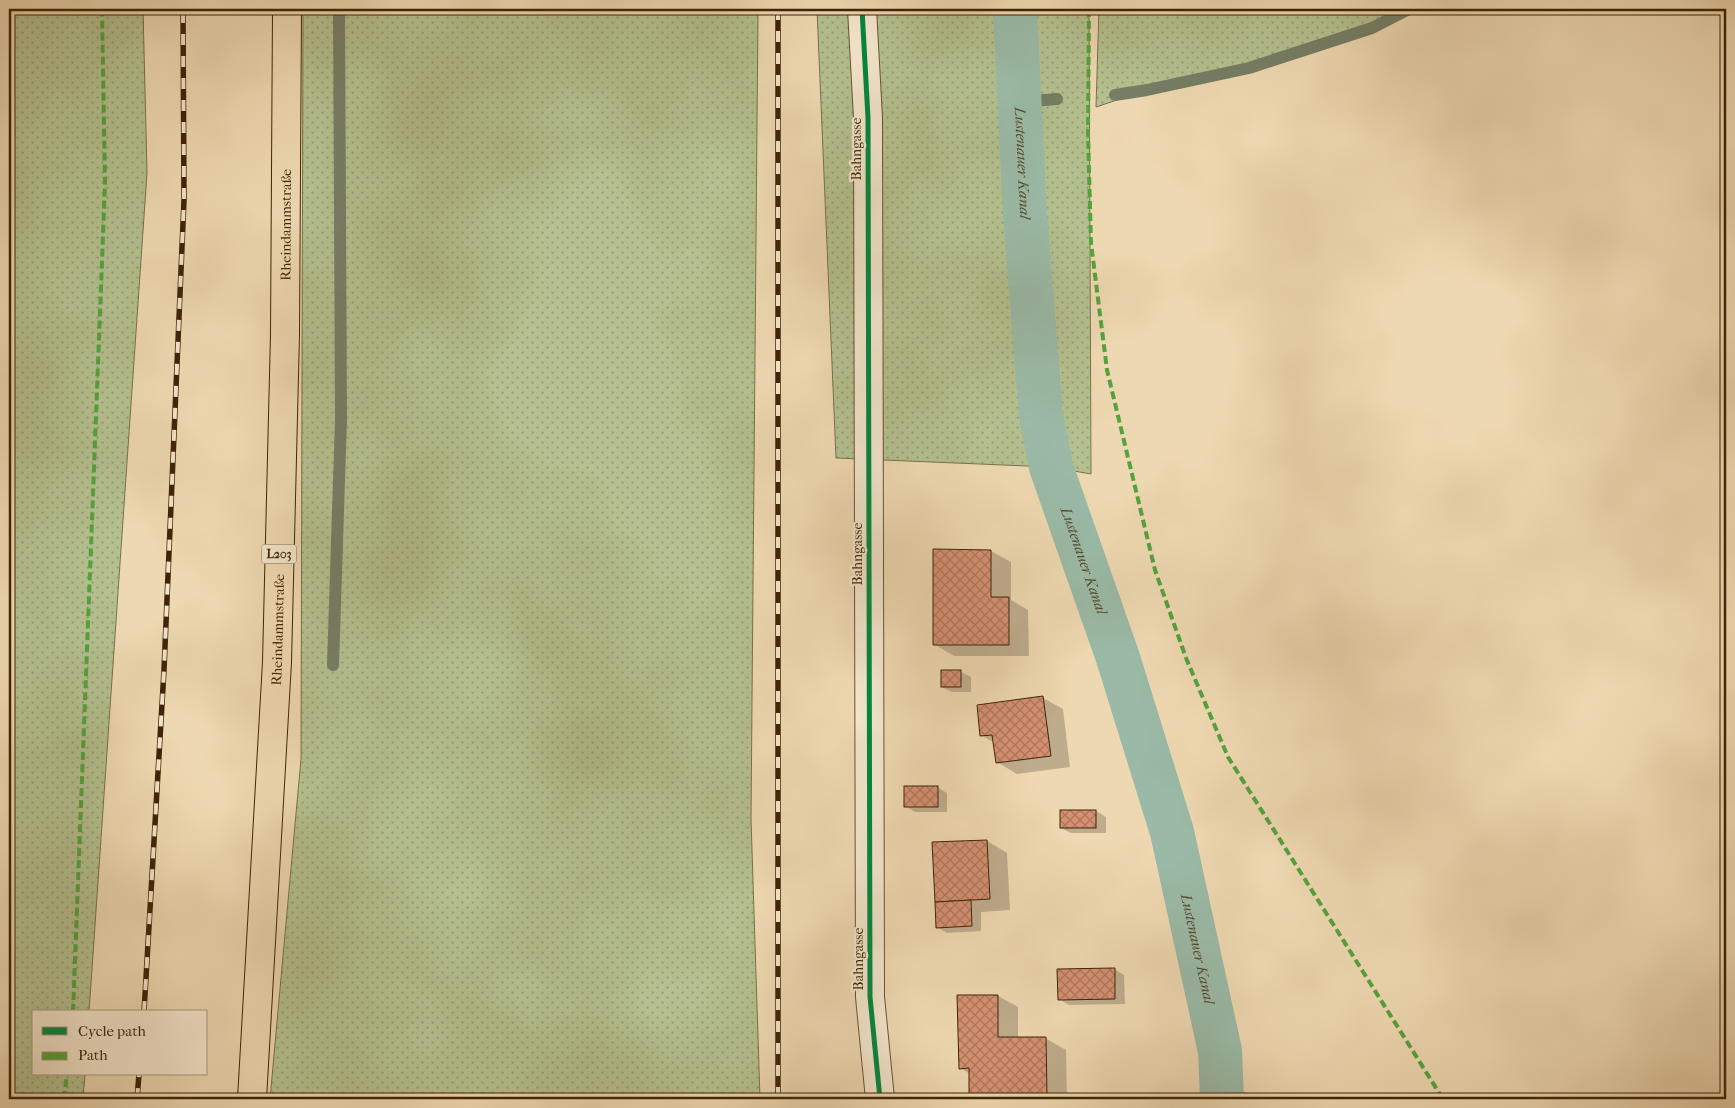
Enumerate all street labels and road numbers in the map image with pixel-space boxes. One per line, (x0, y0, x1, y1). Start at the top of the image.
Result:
street label: Bahngasse (848, 118, 865, 180)
street label: Rheindammstraße (277, 169, 295, 281)
street label: Bahngasse (849, 523, 866, 585)
road number: L203 (262, 544, 296, 564)
street label: Rheindammstraße (268, 574, 288, 686)
street label: Bahngasse (850, 928, 867, 990)

